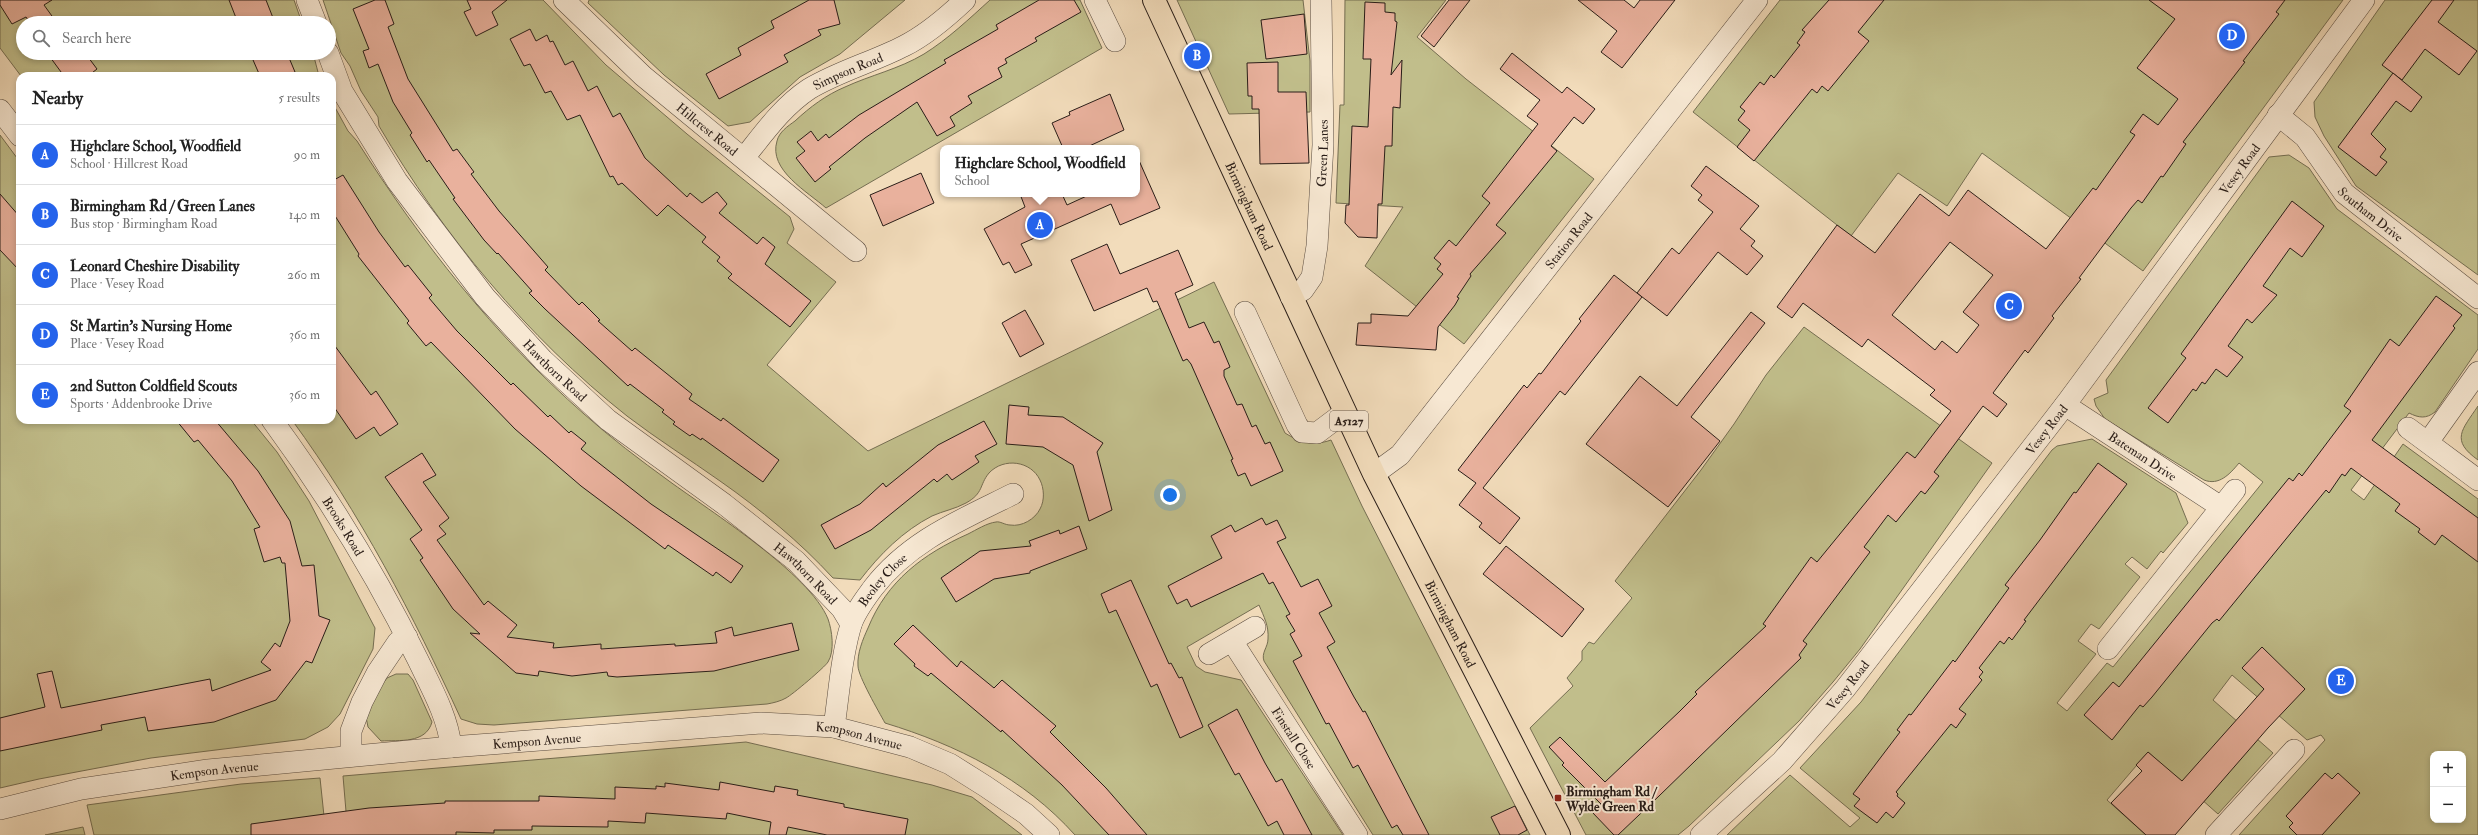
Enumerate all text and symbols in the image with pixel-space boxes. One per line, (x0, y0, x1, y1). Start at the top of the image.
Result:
search box (16, 16, 336, 60)
pin: D (2219, 21, 2245, 51)
icon: search (30, 27, 52, 49)
text: Search here (62, 29, 131, 48)
pin: B (1184, 41, 1210, 71)
street label: Simpson Road (810, 50, 886, 94)
text: Nearby (32, 88, 83, 109)
text: 5 results (278, 90, 320, 106)
street label: Hillcrest Road (673, 100, 741, 160)
street label: Green Lanes (1314, 119, 1332, 187)
text: Highclare School, Woodfield (70, 137, 241, 156)
street label: Vesey Road (2216, 141, 2264, 198)
popup (940, 145, 1140, 197)
text: A (41, 147, 49, 163)
text: 90 m (294, 147, 320, 163)
text: Highclare School, Woodfield (954, 154, 1126, 173)
text: School · Hillcrest Road (70, 156, 188, 172)
street label: Birmingham Road (1221, 160, 1276, 254)
text: School (954, 173, 989, 189)
street label: Southam Drive (2333, 184, 2407, 246)
text: Birmingham Rd / Green Lanes (70, 197, 255, 216)
text: B (41, 207, 49, 223)
text: 140 m (289, 207, 320, 223)
street label: Station Road (1542, 209, 1597, 272)
pin: A (1027, 210, 1053, 240)
text: Bus stop · Birmingham Road (70, 216, 217, 232)
text: Leonard Cheshire Disability (70, 257, 239, 276)
text: C (40, 267, 50, 283)
text: 260 m (287, 267, 320, 283)
text: Place · Vesey Road (70, 276, 164, 292)
pin: C (1996, 291, 2022, 321)
text: St Martin's Nursing Home (70, 317, 232, 336)
text: D (40, 327, 50, 343)
text: 360 m (289, 327, 320, 343)
text: Place · Vesey Road (70, 336, 164, 352)
street label: Hawthorn Road (519, 336, 590, 406)
text: 2nd Sutton Coldfield Scouts (70, 377, 237, 396)
text: E (40, 387, 50, 403)
text: 360 m (289, 387, 320, 403)
text: Sports · Addenbrooke Drive (70, 396, 212, 412)
street label: Vesey Road (2023, 401, 2072, 458)
road number: A5127 (1330, 411, 1368, 431)
street label: Bateman Drive (2105, 429, 2180, 485)
your location (1160, 485, 1180, 505)
street label: Brooks Road (318, 494, 367, 559)
street label: Hawthorn Road (770, 539, 841, 609)
street label: Beoley Close (855, 550, 911, 610)
street label: Birmingham Road (1421, 578, 1479, 671)
street label: Vesey Road (1823, 657, 1873, 714)
pin: E (2328, 666, 2354, 696)
street label: Finstall Close (1268, 704, 1320, 773)
street label: Kempson Avenue (815, 719, 904, 754)
street label: Kempson Avenue (492, 730, 582, 753)
map controls (2430, 751, 2466, 823)
button: + (2430, 751, 2466, 787)
street label: Kempson Avenue (169, 758, 260, 785)
place label: Birmingham Rd / Wylde Green Rd (1565, 784, 1658, 816)
button: − (2430, 787, 2466, 823)
marker: Birmingham Rd / Wylde Green Rd (1553, 793, 1563, 803)

